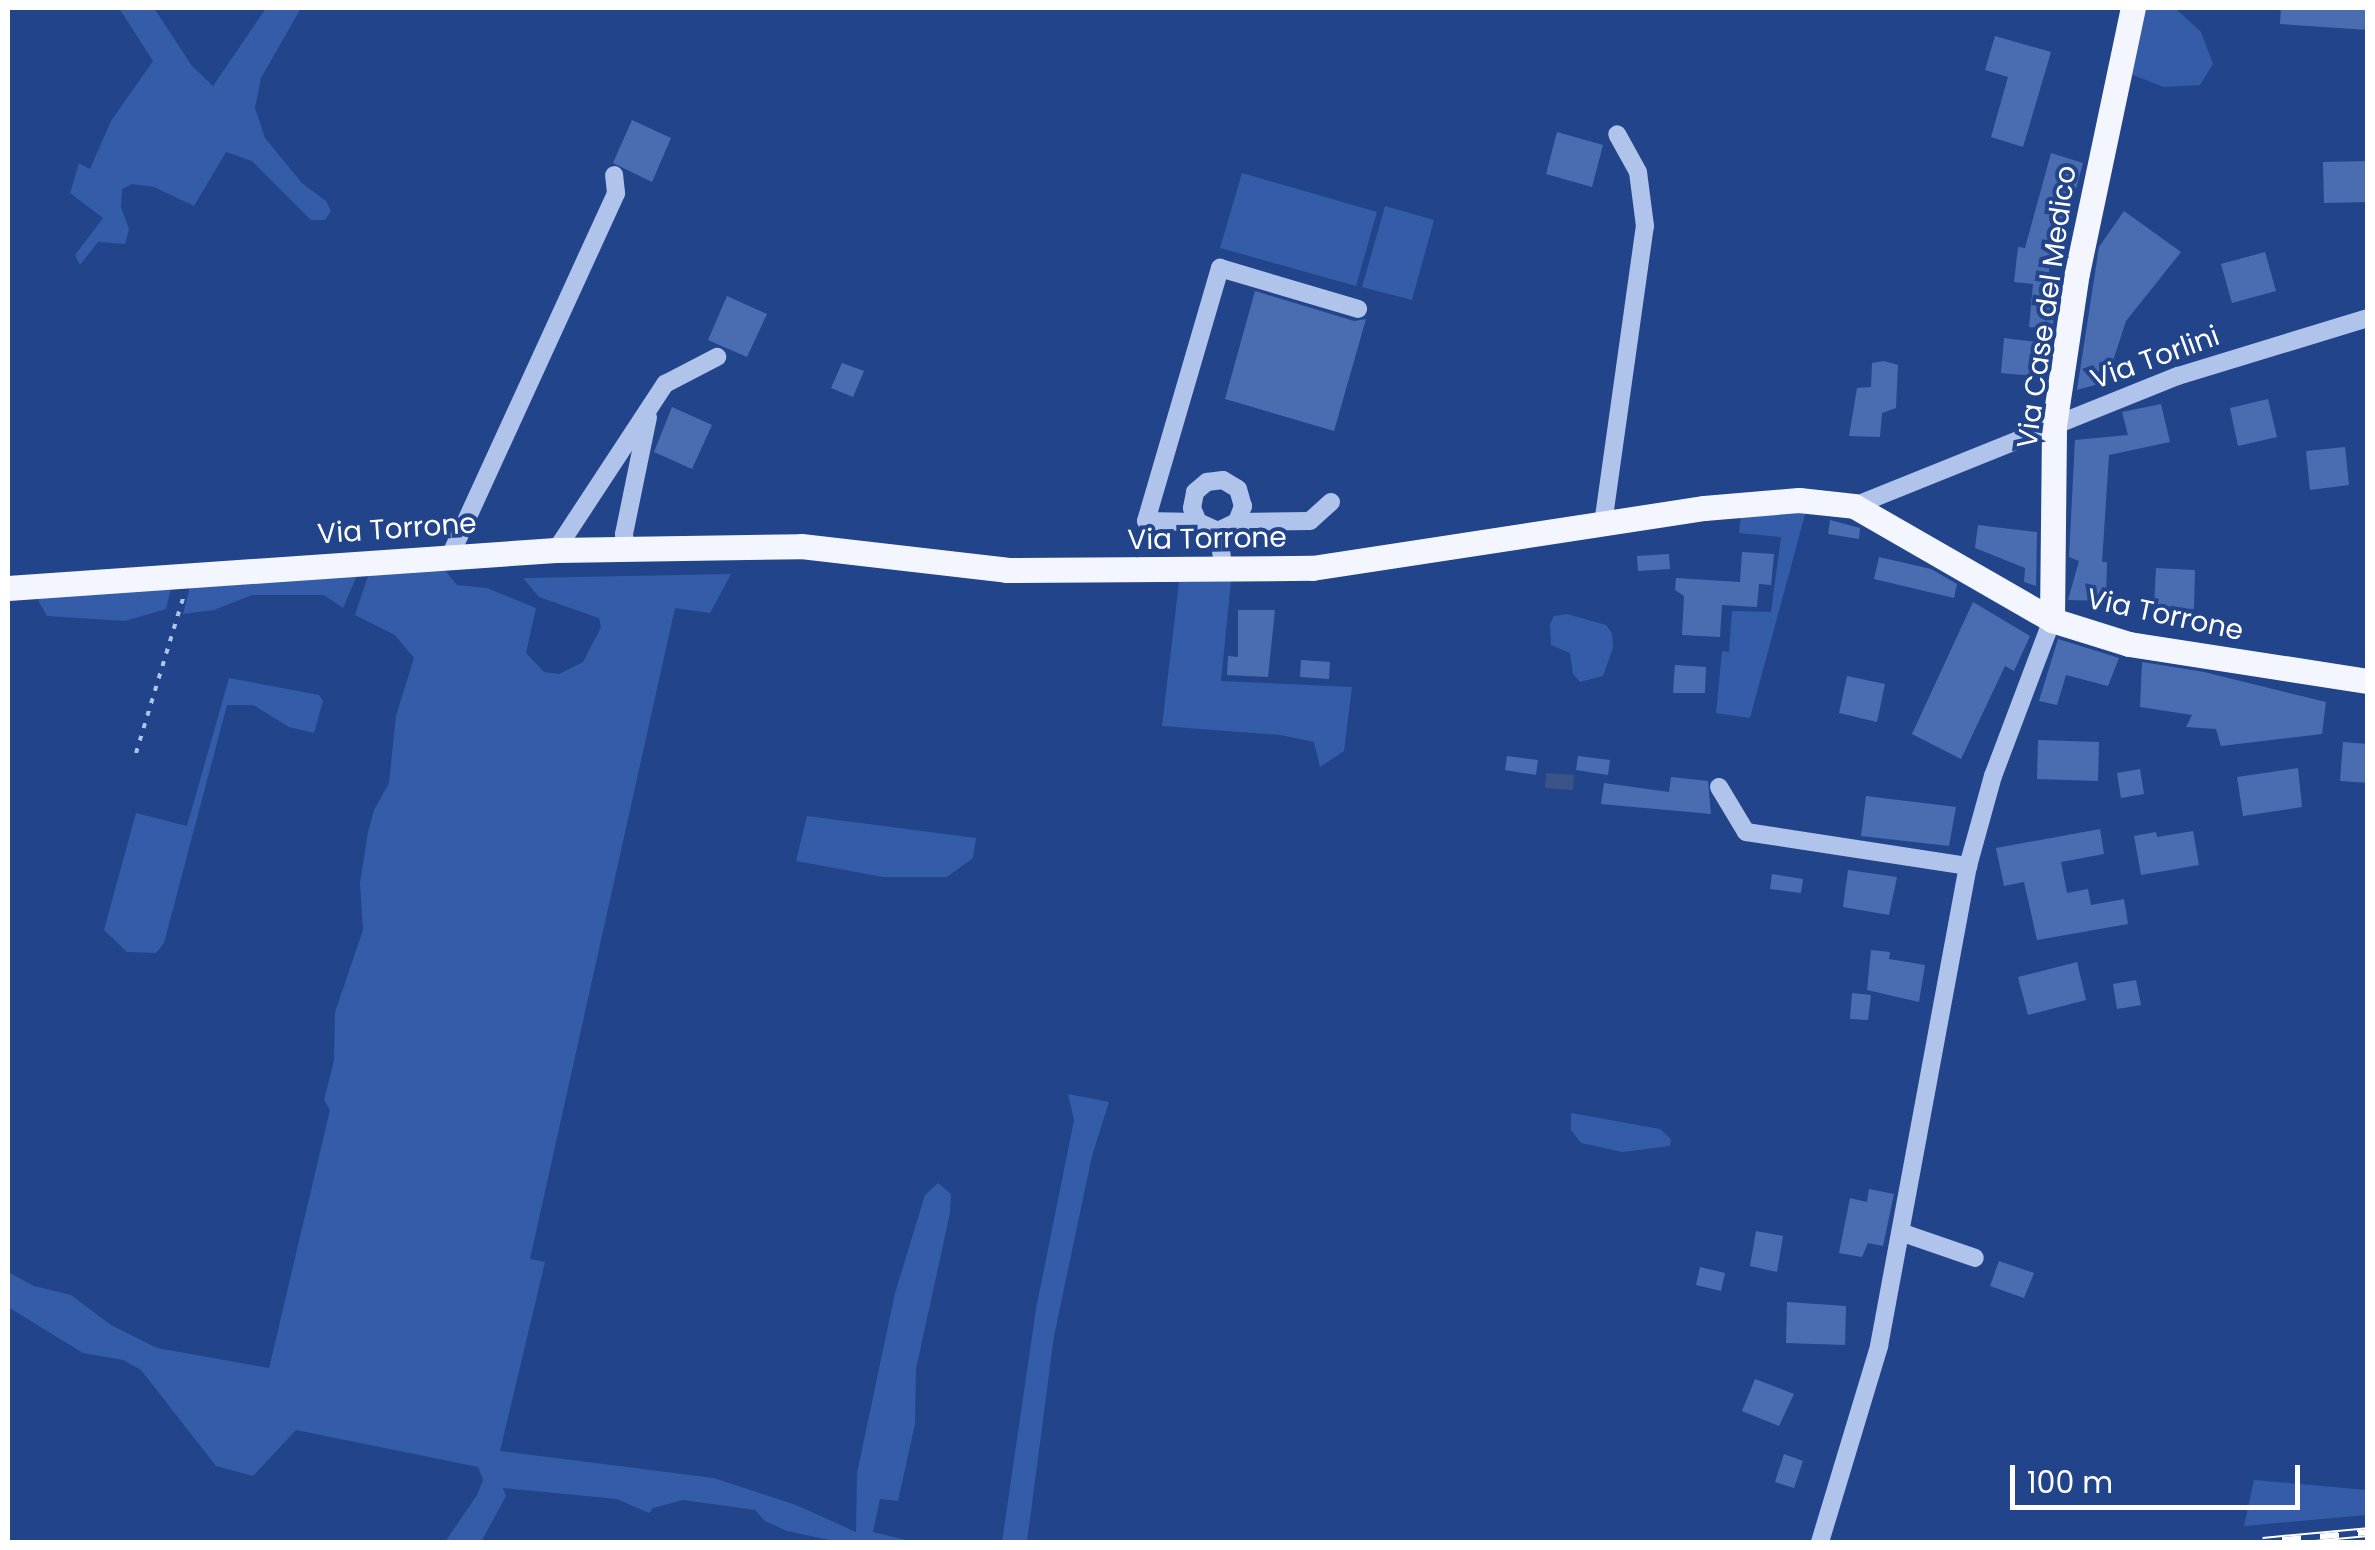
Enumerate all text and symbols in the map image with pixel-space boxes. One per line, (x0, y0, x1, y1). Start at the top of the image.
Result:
street label: Via Case del Medico (2011, 164, 2083, 450)
street label: Via Torlini (2086, 319, 2224, 397)
street label: Via Torrone (316, 507, 478, 551)
street label: Via Torrone (1127, 521, 1287, 557)
street label: Via Torrone (2084, 582, 2246, 648)
scale bar (2015, 1445, 2305, 1507)
text: 100 m (2027, 1461, 2113, 1504)

